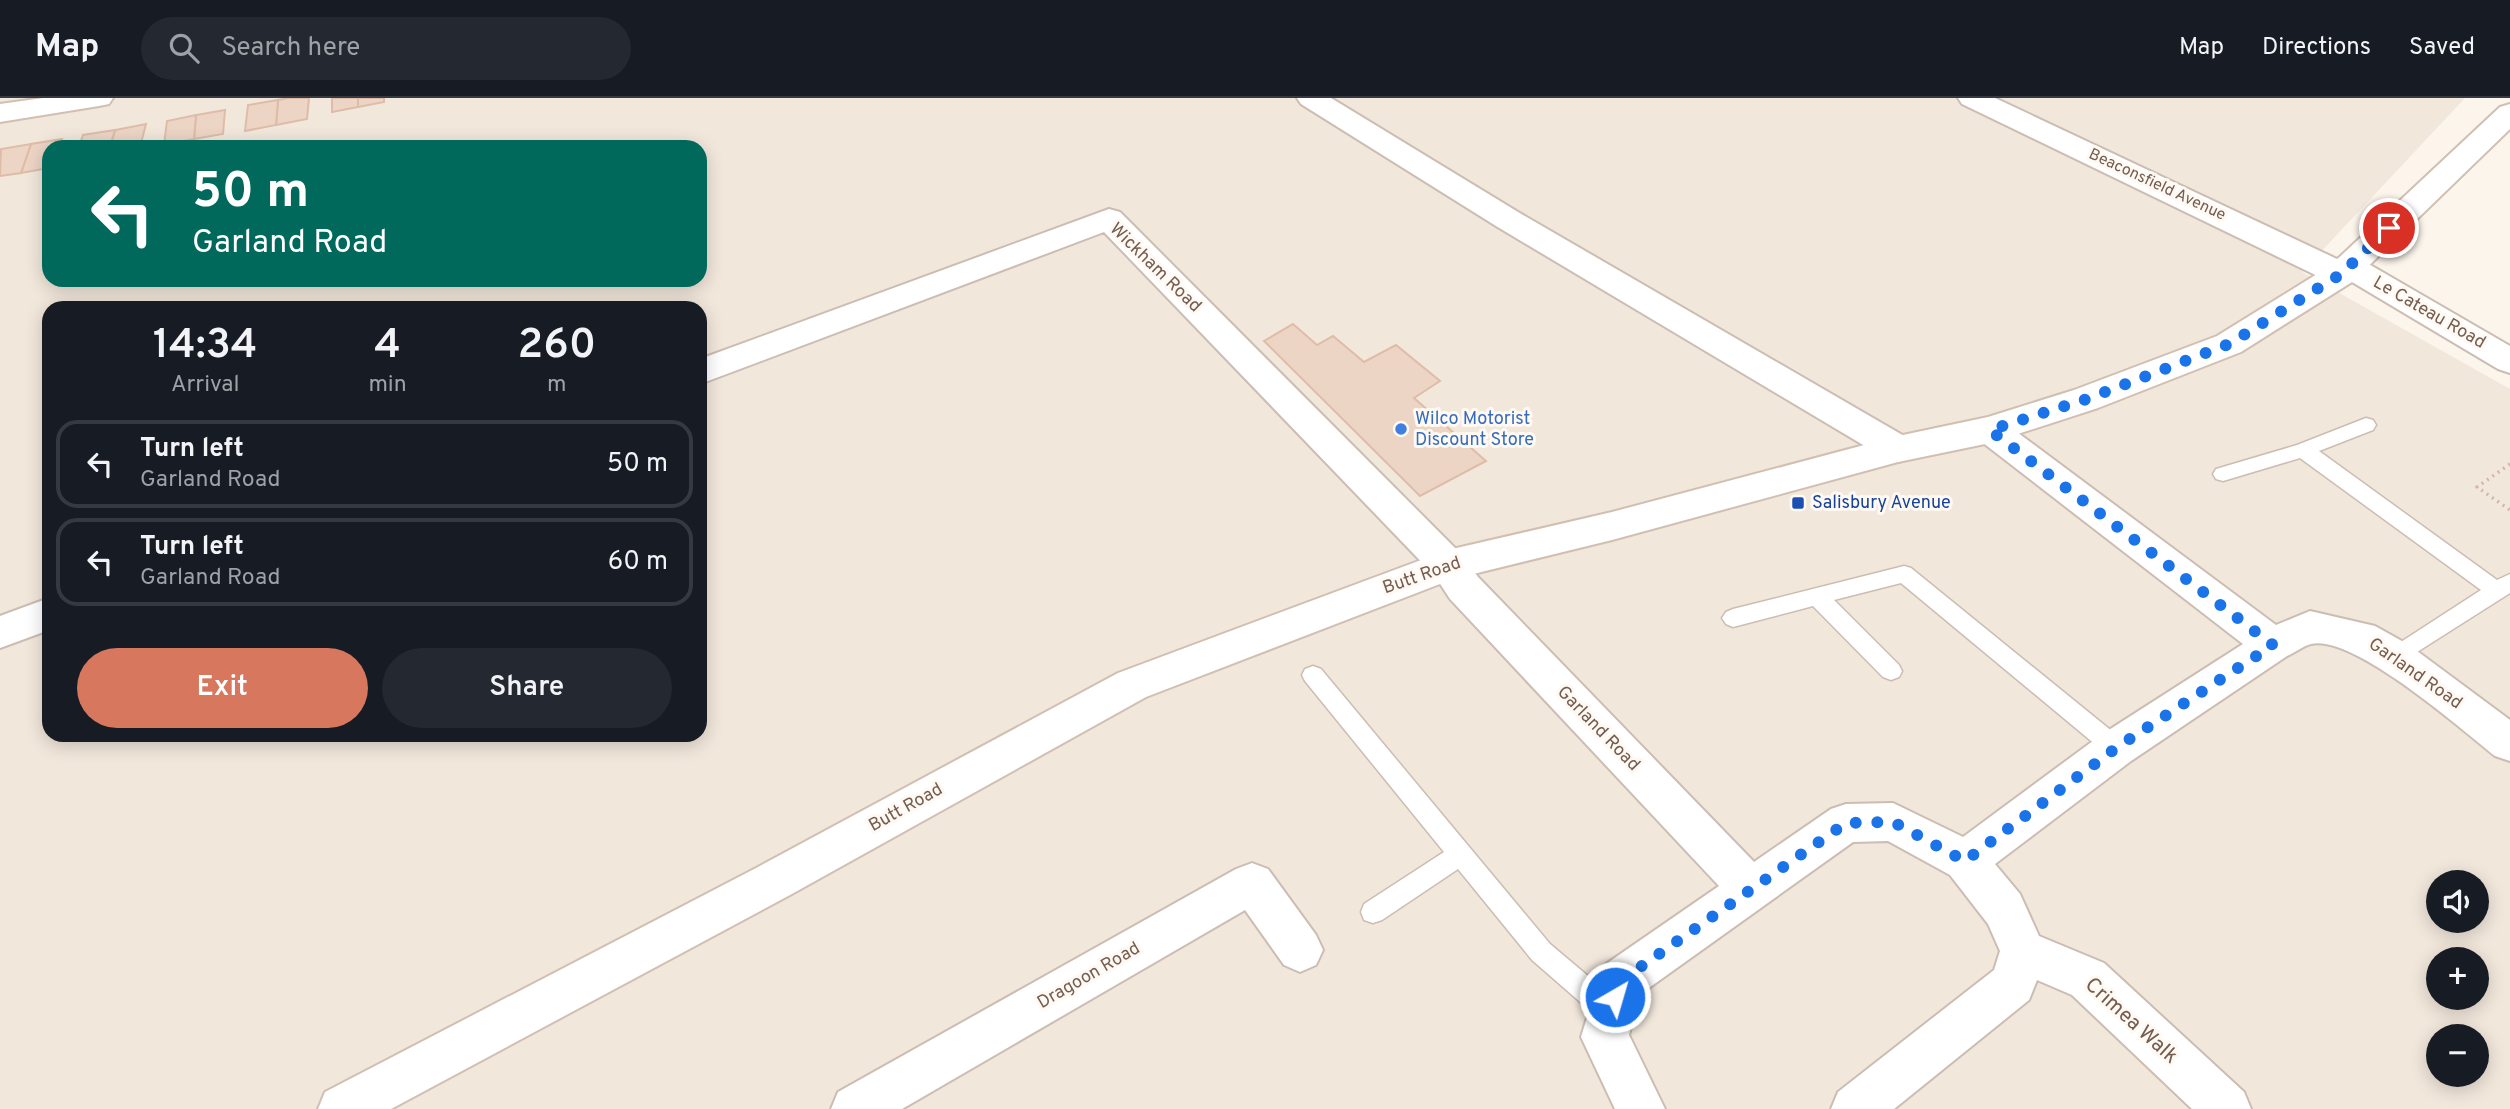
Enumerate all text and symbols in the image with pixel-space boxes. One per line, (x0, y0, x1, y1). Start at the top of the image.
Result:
search box (141, 17, 631, 80)
text: Map (35, 27, 99, 69)
icon: search (165, 29, 203, 67)
text: Search here (221, 32, 360, 65)
text: Map (2179, 33, 2224, 63)
text: Directions (2262, 33, 2371, 63)
text: Saved (2409, 33, 2475, 63)
street label: Beaconsfield Avenue (2085, 144, 2229, 226)
text: 50 m (192, 163, 309, 225)
icon: left (77, 168, 168, 259)
pin (2359, 198, 2419, 258)
icon: arrive (2370, 209, 2408, 247)
street label: Wickham Road (1104, 218, 1206, 318)
text: Garland Road (192, 224, 387, 264)
street label: Le Cateau Road (2368, 271, 2490, 355)
text: 14:34 (153, 320, 258, 373)
text: 4 (374, 320, 401, 373)
text: 260 (518, 320, 596, 373)
text: Arrival (171, 371, 239, 400)
text: min (368, 371, 407, 400)
text: m (547, 371, 567, 400)
place label: Wilco Motorist Discount Store (1415, 408, 1534, 452)
marker: Wilco Motorist Discount Store (1393, 421, 1409, 437)
text: Turn left (140, 433, 244, 466)
icon: left (81, 445, 119, 483)
text: 50 m (607, 448, 668, 481)
text: Garland Road (140, 466, 280, 495)
place label: Salisbury Avenue (1812, 492, 1951, 515)
marker: Salisbury Avenue (1790, 495, 1806, 511)
text: Turn left (140, 531, 244, 564)
icon: left (81, 543, 119, 581)
text: 60 m (608, 546, 668, 579)
street label: Butt Road (1380, 552, 1464, 600)
text: Garland Road (140, 564, 280, 593)
street label: Garland Road (2363, 633, 2467, 715)
button: Exit (77, 648, 368, 728)
button: Share (382, 648, 672, 728)
street label: Garland Road (1552, 682, 1644, 776)
street label: Butt Road (865, 778, 947, 838)
map controls (2426, 870, 2489, 1087)
button: sound (2426, 870, 2489, 933)
street label: Dragoon Road (1033, 937, 1145, 1015)
button: + (2426, 947, 2489, 1010)
position arrow (1578, 960, 1652, 1034)
street label: Crimea Walk (2079, 972, 2183, 1070)
button: − (2426, 1024, 2489, 1087)

